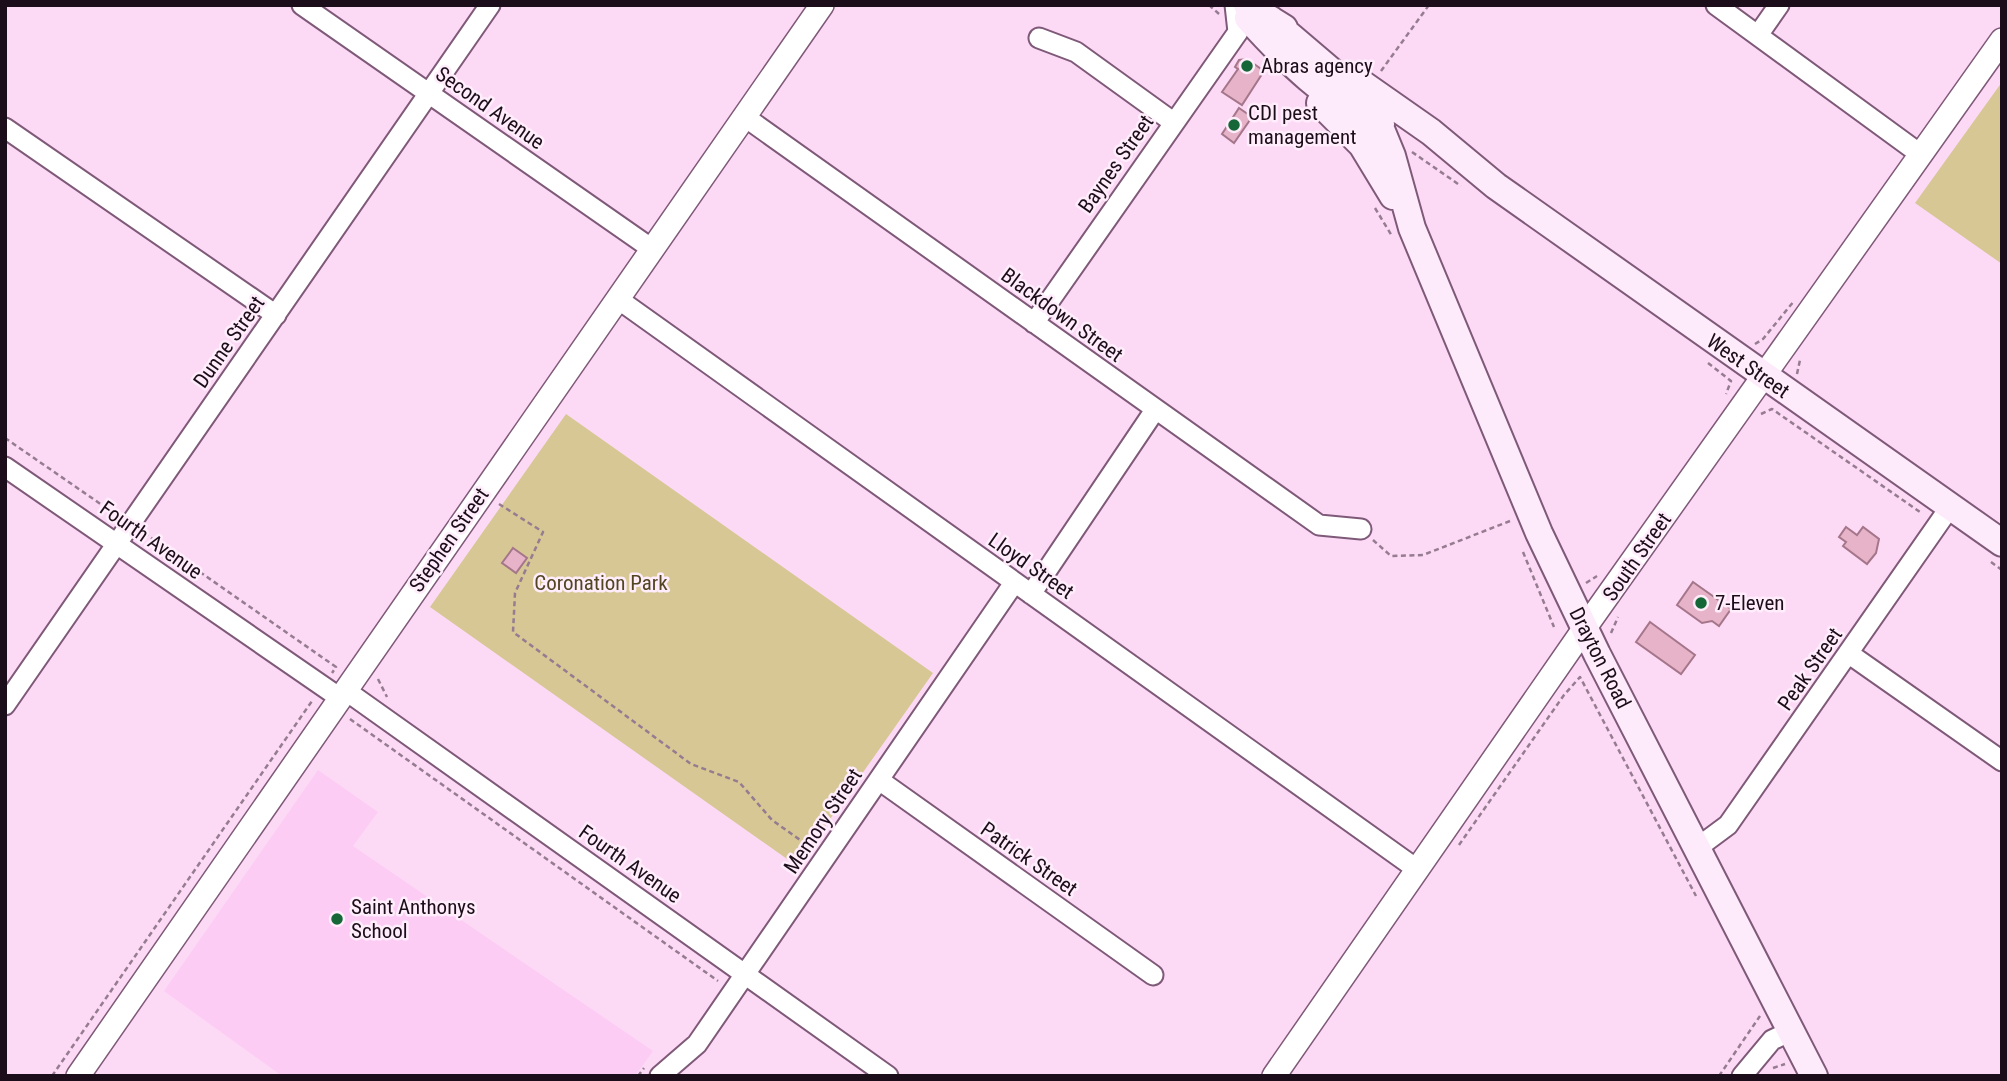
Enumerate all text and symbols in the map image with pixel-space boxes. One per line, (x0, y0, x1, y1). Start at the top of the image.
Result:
place label: Abras agency (1261, 54, 1373, 78)
marker: Abras agency (1239, 58, 1255, 74)
street label: Second Avenue (431, 62, 549, 154)
place label: CDI pest management (1248, 101, 1356, 149)
street label: Baynes Street (1074, 111, 1158, 217)
marker: CDI pest management (1226, 117, 1242, 133)
street label: Blackdown Street (997, 263, 1127, 367)
street label: Dunne Street (189, 292, 269, 392)
street label: West Street (1702, 329, 1794, 403)
street label: Stephen Street (404, 483, 494, 597)
street label: Fourth Avenue (95, 496, 207, 584)
street label: South Street (1598, 508, 1676, 606)
street label: Lloyd Street (984, 528, 1078, 604)
park label: Coronation Park (534, 571, 668, 595)
place label: 7-Eleven (1715, 591, 1784, 615)
marker: 7-Eleven (1693, 595, 1709, 611)
street label: Drayton Road (1564, 603, 1636, 713)
street label: Peak Street (1773, 623, 1847, 715)
street label: Memory Street (779, 764, 867, 878)
street label: Patrick Street (976, 817, 1082, 901)
street label: Fourth Avenue (574, 820, 686, 908)
place label: Saint Anthonys School (351, 895, 476, 943)
marker: Saint Anthonys School (329, 911, 345, 927)

